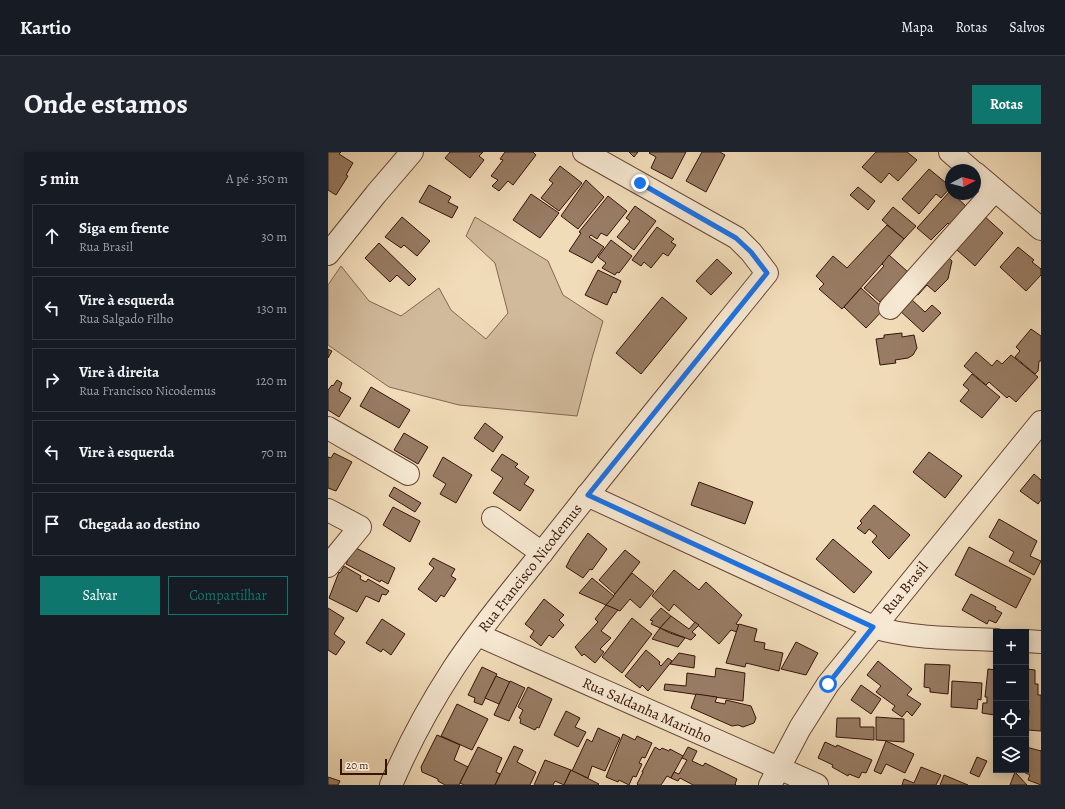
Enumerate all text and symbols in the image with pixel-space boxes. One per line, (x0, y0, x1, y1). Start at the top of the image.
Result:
text: Kartio (20, 15, 71, 41)
text: Mapa (901, 18, 933, 37)
text: Rotas (955, 18, 987, 37)
text: Salvos (1009, 18, 1045, 37)
text: Onde estamos (24, 85, 188, 123)
button: Rotas (972, 85, 1041, 124)
north arrow (945, 164, 981, 200)
text: 5 min (40, 167, 79, 190)
text: A pé · 350 m (226, 170, 288, 187)
route end (631, 174, 649, 192)
text: Siga em frente (79, 218, 169, 238)
icon: ahead (41, 225, 63, 247)
text: 30 m (261, 228, 287, 245)
text: Rua Brasil (79, 238, 133, 255)
text: Vire à esquerda (79, 290, 175, 310)
icon: left (41, 297, 63, 319)
text: 130 m (257, 300, 287, 317)
text: Rua Salgado Filho (79, 310, 173, 327)
text: Vire à direita (79, 362, 159, 382)
icon: right (41, 369, 63, 391)
text: 120 m (256, 372, 287, 389)
text: Rua Francisco Nicodemus (79, 382, 216, 399)
icon: left (41, 441, 63, 463)
text: Vire à esquerda (79, 442, 175, 462)
text: 70 m (261, 444, 287, 461)
street label: Rua Francisco Nicodemus (473, 500, 587, 636)
icon: arrive (41, 513, 63, 535)
text: Chegada ao destino (79, 514, 200, 534)
street label: Rua Brasil (878, 557, 933, 618)
button: Salvar (40, 576, 160, 615)
button: Compartilhar (168, 576, 288, 615)
map controls (993, 629, 1029, 773)
button: + (993, 629, 1029, 665)
button: − (993, 665, 1029, 701)
street label: Rua Saldanha Marinho (579, 672, 715, 748)
route start (819, 675, 837, 693)
button: locate (993, 701, 1029, 737)
button: layers (993, 737, 1029, 773)
scale bar (340, 757, 387, 776)
text: 20 m (346, 758, 368, 773)

